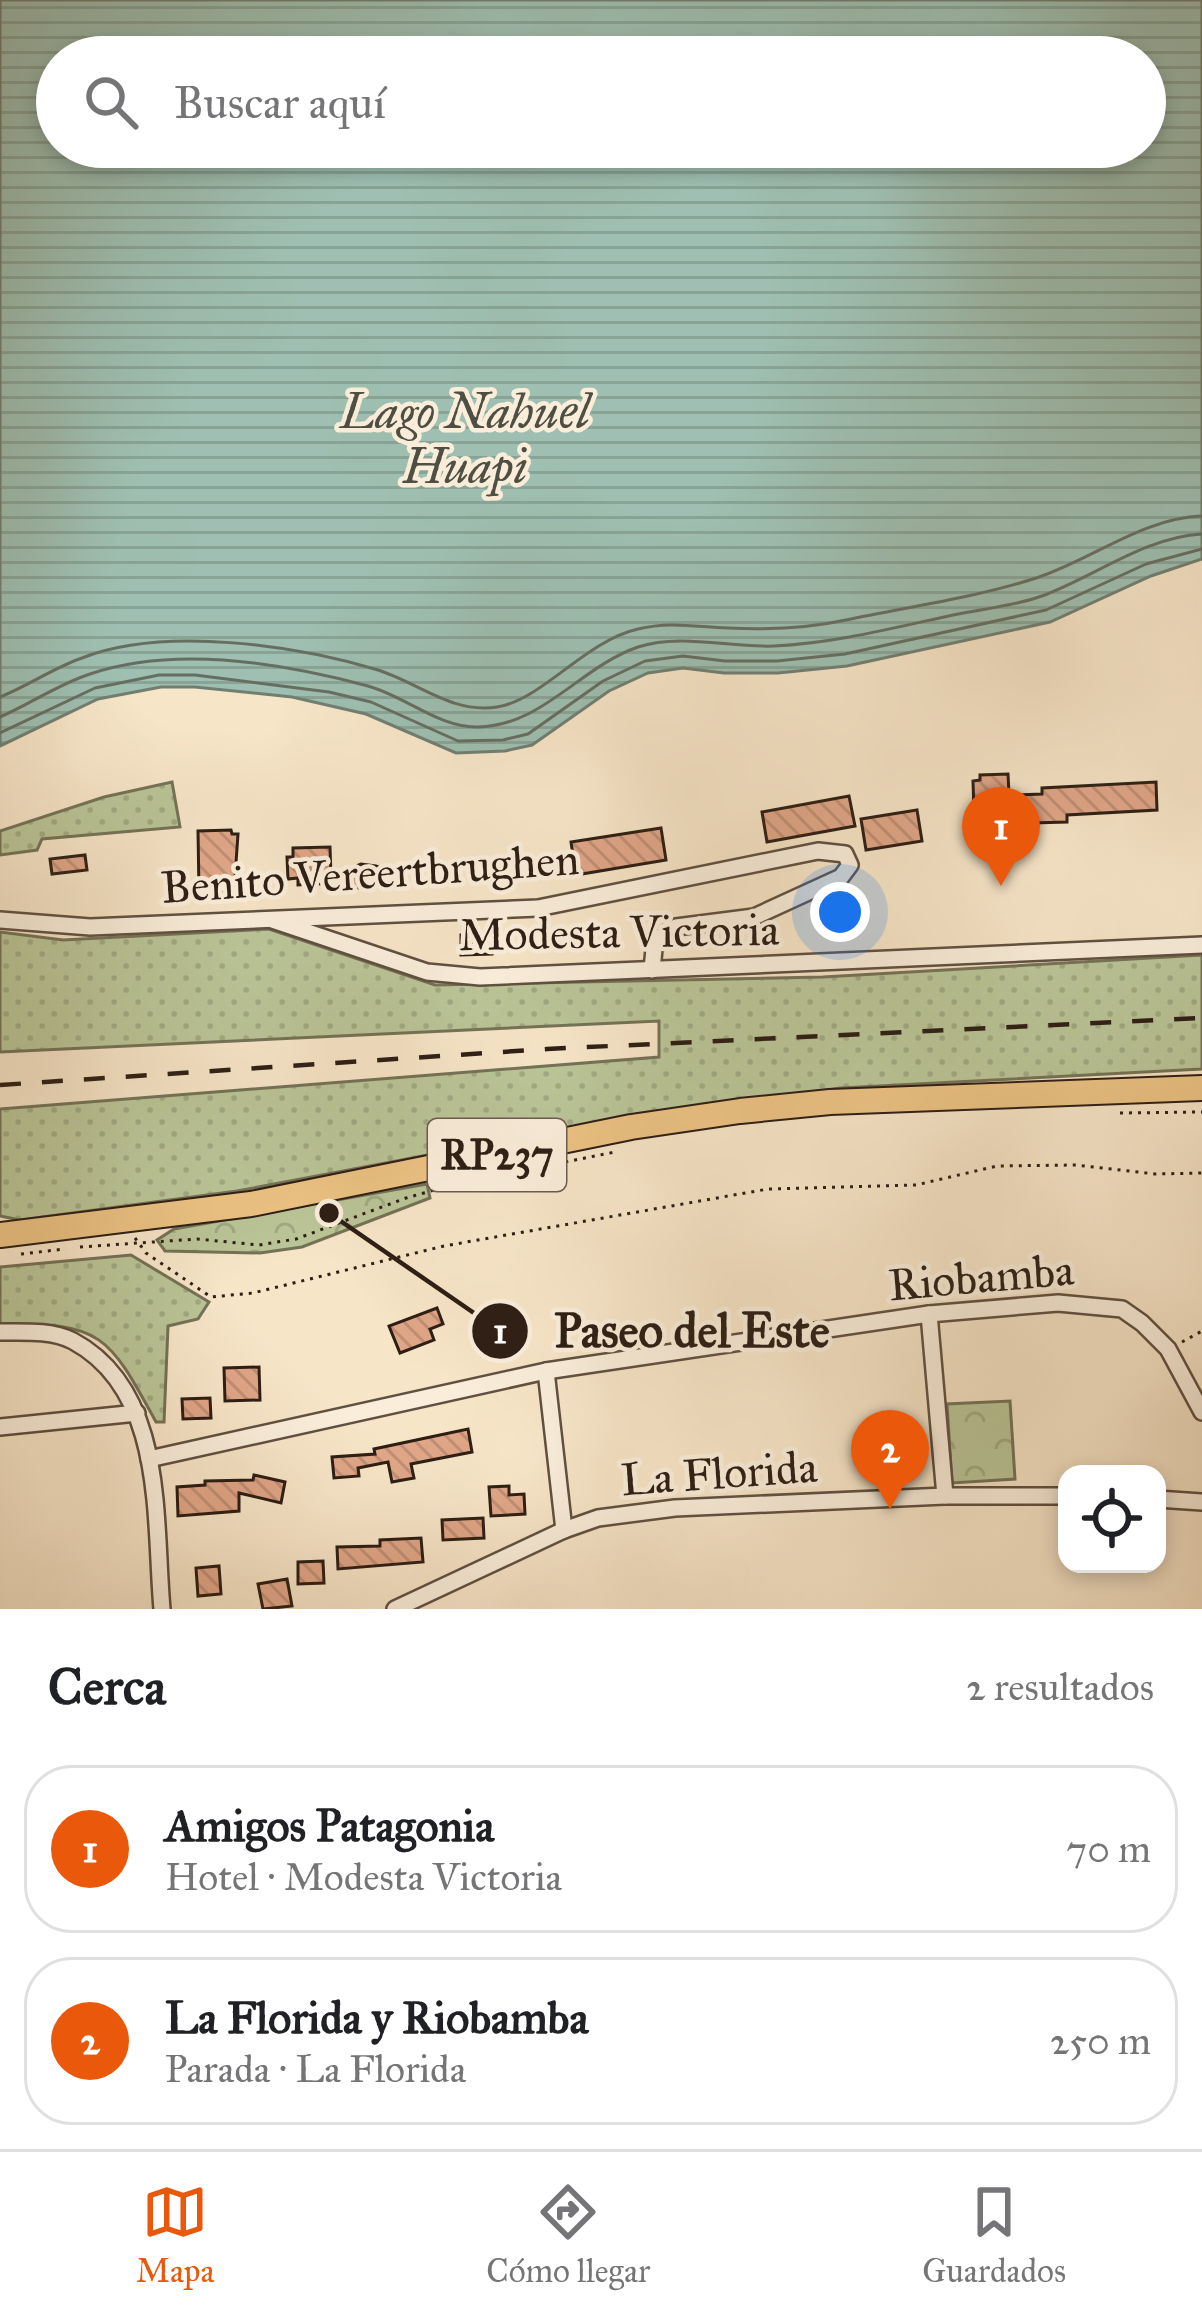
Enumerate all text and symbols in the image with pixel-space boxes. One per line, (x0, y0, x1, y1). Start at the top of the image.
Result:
search box (36, 36, 1166, 168)
icon: search (78, 69, 144, 135)
text: Buscar aquí (174, 75, 386, 130)
water label: Lago Nahuel Huapi (338, 382, 594, 497)
pin: 1 (962, 787, 1040, 886)
street label: Benito Vereertbrughen (159, 831, 581, 915)
your location (810, 882, 870, 942)
street label: Modesta Victoria (458, 902, 780, 962)
road number: RP237 (428, 1119, 566, 1191)
street label: Riobamba (886, 1241, 1076, 1313)
callout: Paseo del Este (470, 1289, 853, 1373)
text: Paseo del Este (554, 1301, 830, 1360)
text: 1 (493, 1309, 507, 1353)
pin: 2 (851, 1410, 929, 1509)
street label: La Florida (619, 1439, 819, 1507)
map controls (1058, 1465, 1166, 1573)
button: locate (1058, 1465, 1166, 1573)
text: Cerca (48, 1656, 166, 1718)
text: 2 resultados (966, 1663, 1154, 1711)
text: Amigos Patagonia (165, 1798, 494, 1853)
text: 1 (82, 1825, 98, 1873)
text: 70 m (1066, 1825, 1151, 1873)
text: Hotel · Modesta Victoria (165, 1853, 562, 1901)
text: La Florida y Riobamba (165, 1990, 588, 2045)
text: 2 (80, 2017, 100, 2065)
text: 250 m (1050, 2017, 1151, 2065)
text: Parada · La Florida (165, 2045, 466, 2093)
tab: Mapa (136, 2179, 214, 2291)
tab: Cómo llegar (486, 2179, 650, 2291)
tab: Guardados (922, 2179, 1066, 2291)

